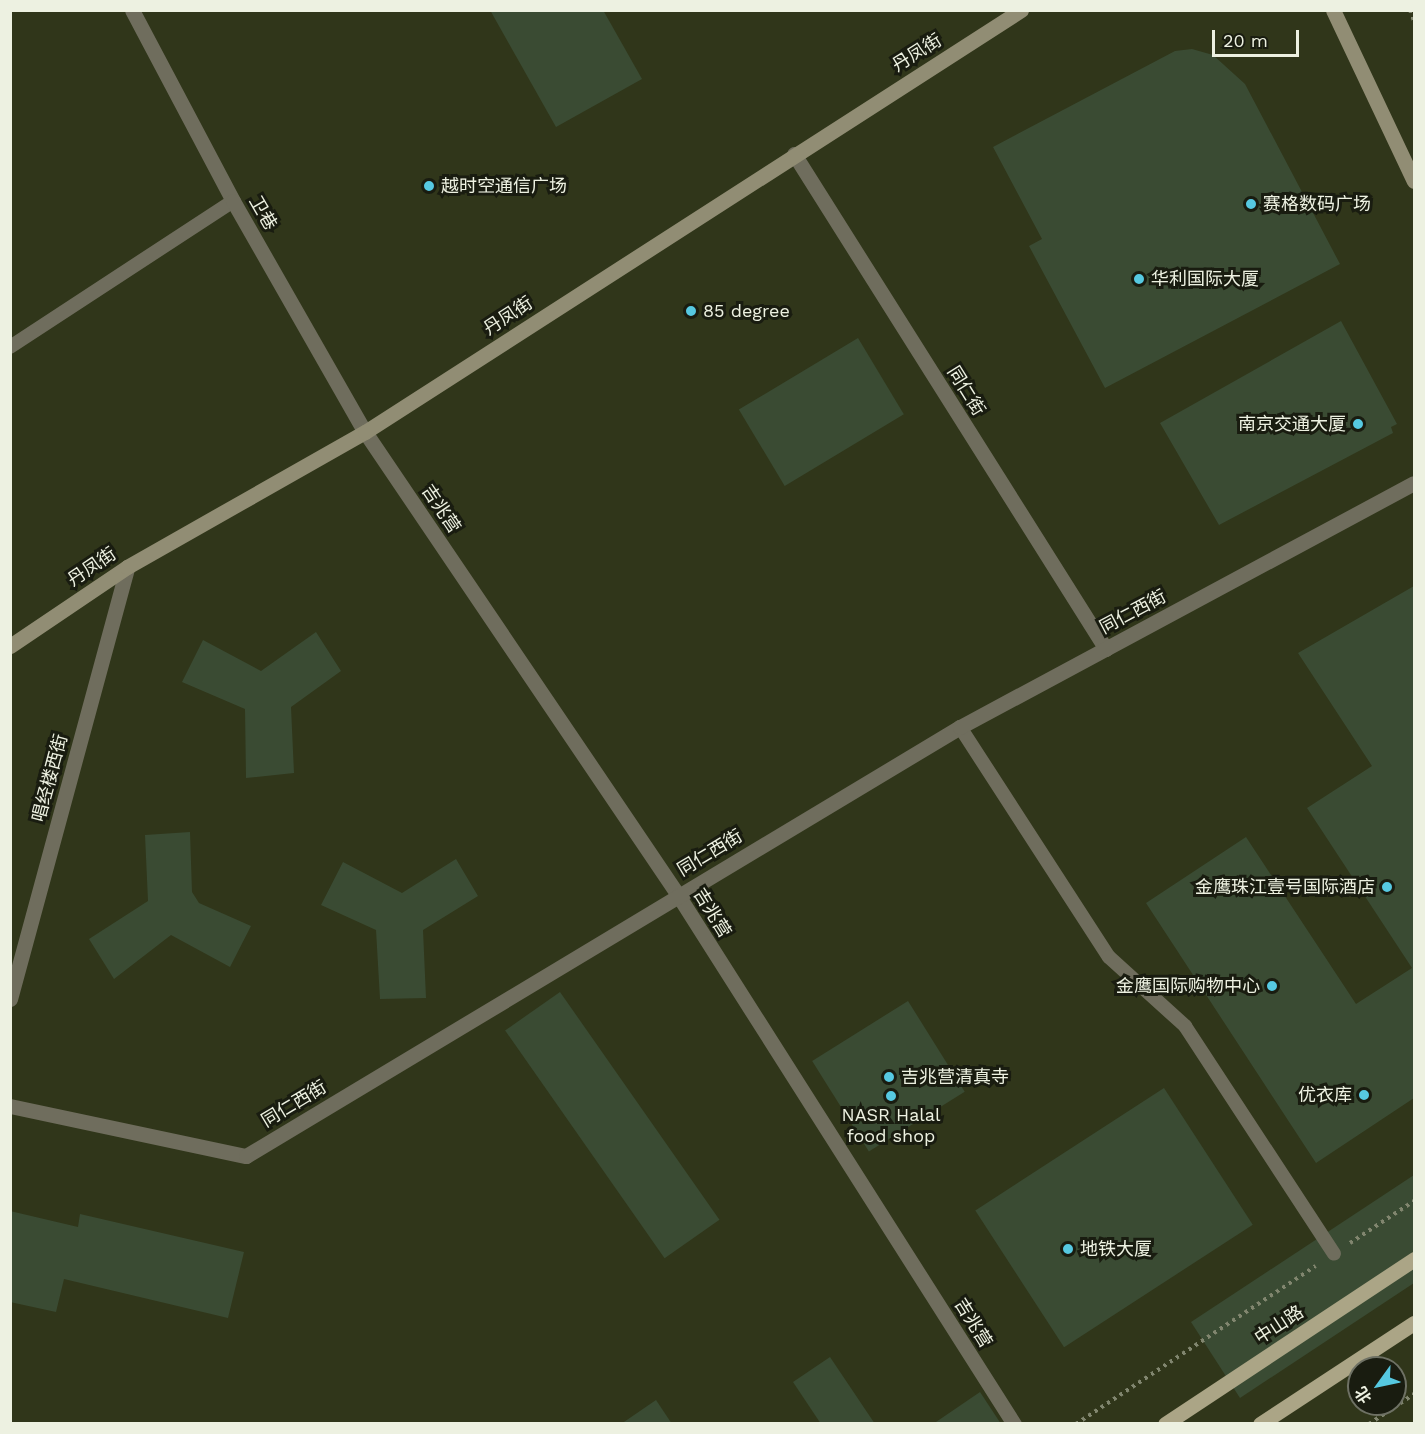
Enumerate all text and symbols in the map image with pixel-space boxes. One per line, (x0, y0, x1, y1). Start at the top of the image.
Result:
scale bar (1215, 18, 1302, 56)
street label: 丹凤街 (888, 30, 946, 76)
text: 20 m (1223, 30, 1268, 51)
place label: 越时空通信广场 (441, 175, 567, 197)
marker: 越时空通信广场 (422, 179, 436, 193)
street label: 卫巷 (245, 192, 281, 234)
place label: 赛格数码广场 (1263, 193, 1371, 215)
marker: 赛格数码广场 (1244, 197, 1258, 211)
place label: 华利国际大厦 (1151, 268, 1259, 290)
marker: 华利国际大厦 (1132, 272, 1146, 286)
street label: 丹凤街 (479, 292, 537, 340)
place label: 85 degree (703, 300, 790, 322)
marker: 85 degree (684, 304, 698, 318)
street label: 同仁街 (943, 362, 989, 420)
place label: 南京交通大厦 (1238, 413, 1346, 435)
marker: 南京交通大厦 (1351, 417, 1365, 431)
street label: 吉兆营 (417, 481, 465, 537)
street label: 丹凤街 (64, 543, 120, 591)
street label: 同仁西街 (1096, 586, 1170, 638)
street label: 唱经楼西街 (28, 732, 72, 824)
street label: 同仁西街 (674, 825, 746, 881)
place label: 金鹰珠江壹号国际酒店 (1195, 876, 1375, 898)
marker: 金鹰珠江壹号国际酒店 (1380, 880, 1394, 894)
street label: 吉兆营 (689, 884, 735, 942)
place label: 金鹰国际购物中心 (1116, 975, 1260, 997)
marker: 金鹰国际购物中心 (1265, 979, 1279, 993)
place label: 吉兆营清真寺 (901, 1066, 1009, 1088)
marker: 吉兆营清真寺 (882, 1070, 896, 1084)
street label: 同仁西街 (258, 1076, 330, 1132)
place label: 优衣库 (1298, 1084, 1352, 1106)
marker: 优衣库 (1357, 1088, 1371, 1102)
marker: NASR Halal food shop (884, 1089, 898, 1103)
place label: NASR Halal food shop (841, 1105, 941, 1148)
place label: 地铁大厦 (1080, 1238, 1152, 1260)
marker: 地铁大厦 (1061, 1242, 1075, 1256)
street label: 吉兆营 (950, 1294, 996, 1352)
street label: 中山路 (1250, 1301, 1308, 1349)
north arrow (1347, 1356, 1407, 1416)
text: 北 (1351, 1383, 1375, 1407)

